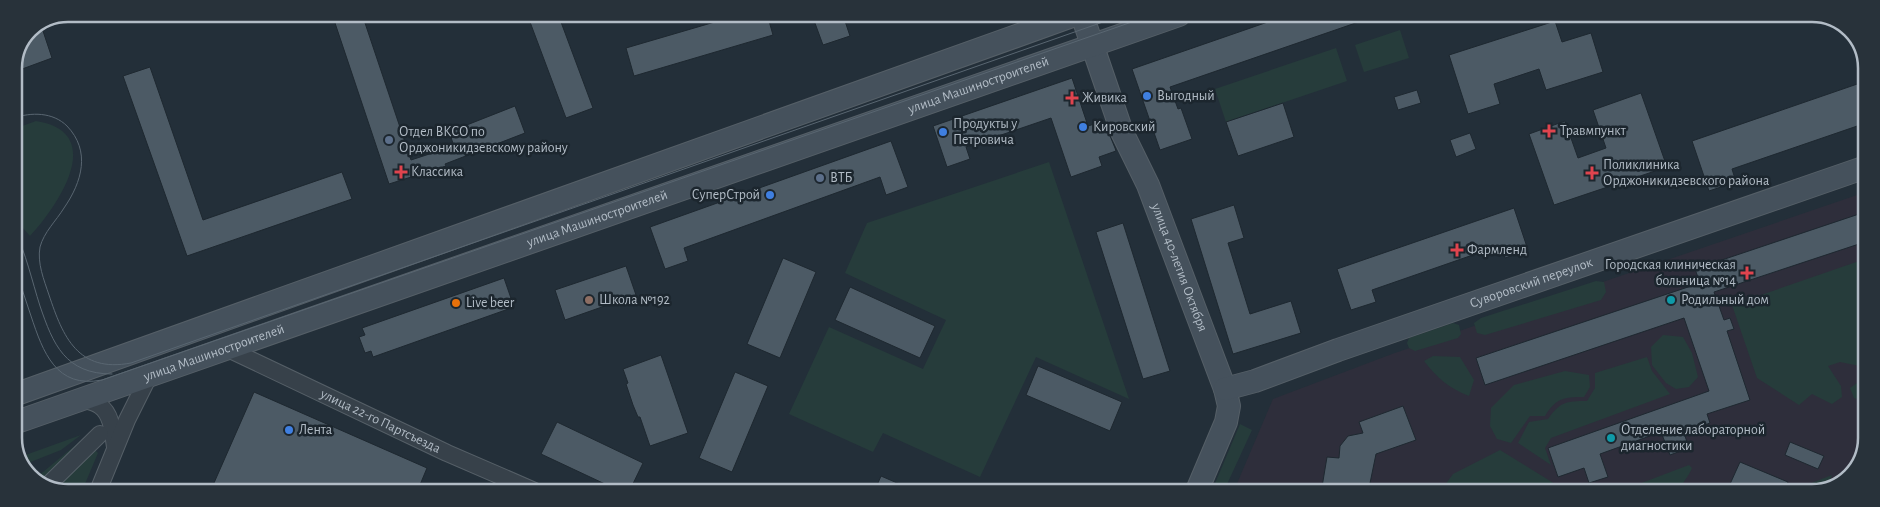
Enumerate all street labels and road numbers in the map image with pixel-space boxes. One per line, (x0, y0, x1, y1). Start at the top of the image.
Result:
street label: улица Машиностроителей (905, 54, 1051, 117)
street label: улица Машиностроителей (524, 188, 669, 250)
street label: улица 40-летия Октября (1148, 201, 1210, 334)
street label: Суворовский переулок (1468, 255, 1595, 311)
street label: улица Машиностроителей (141, 322, 286, 384)
street label: улица 22-го Партсъезда (317, 386, 443, 456)

